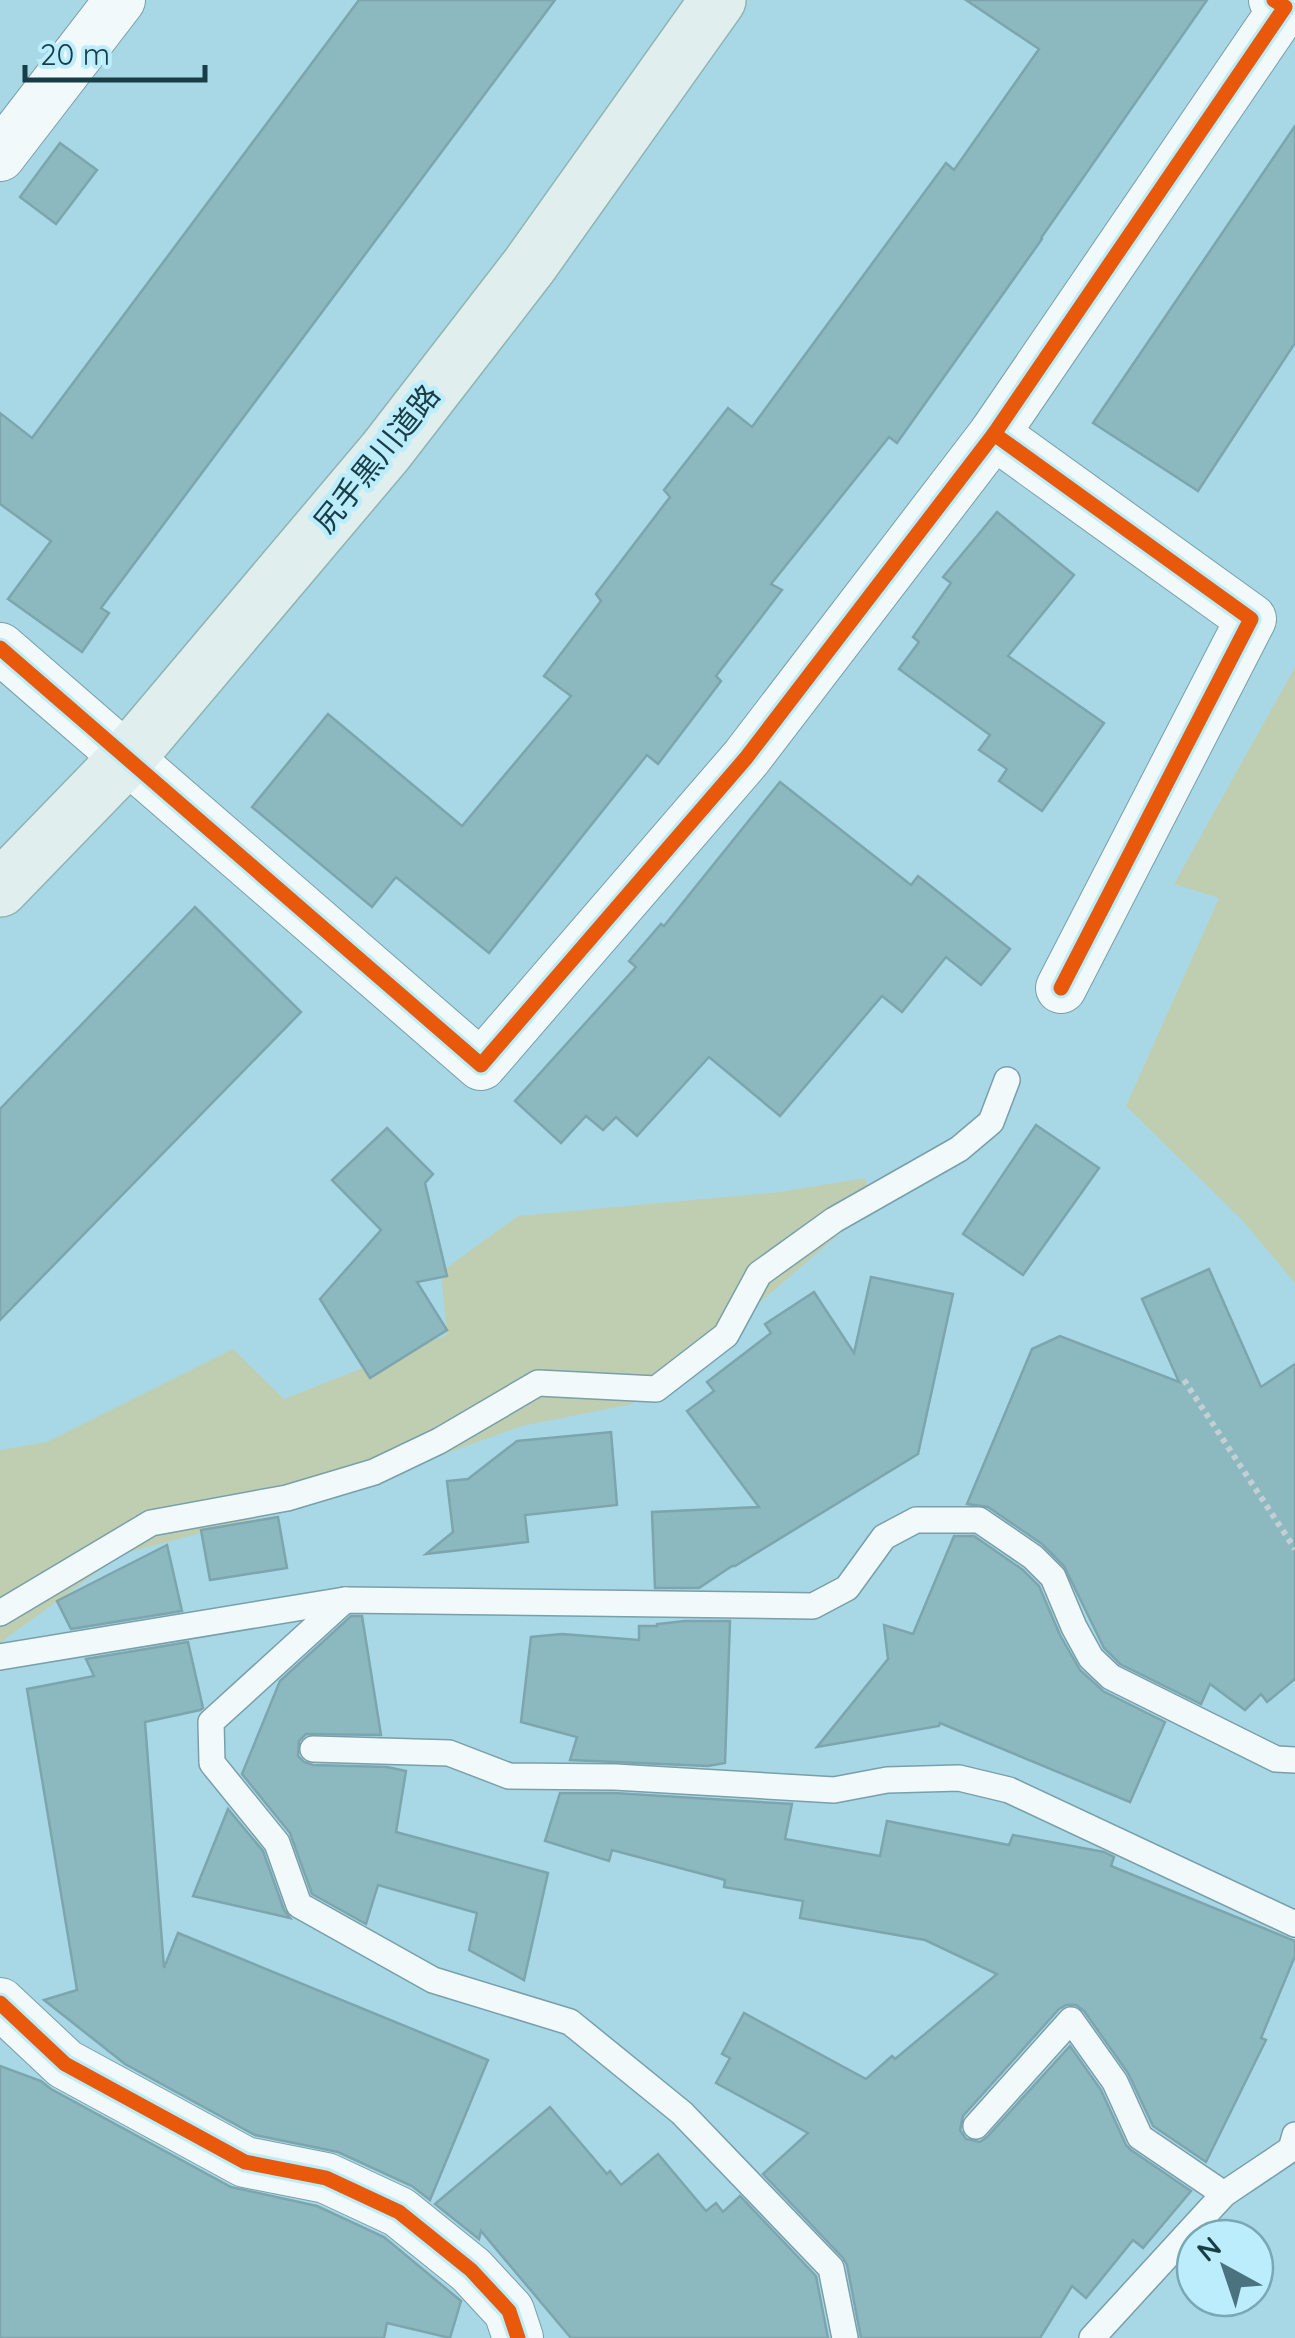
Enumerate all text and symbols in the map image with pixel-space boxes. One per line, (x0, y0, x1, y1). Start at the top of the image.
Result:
scale bar (25, 20, 205, 82)
text: 20 m (40, 35, 110, 73)
street label: 尻手黒川道路 (305, 376, 448, 540)
north arrow (1175, 2218, 1275, 2318)
text: N (1189, 2228, 1228, 2268)

